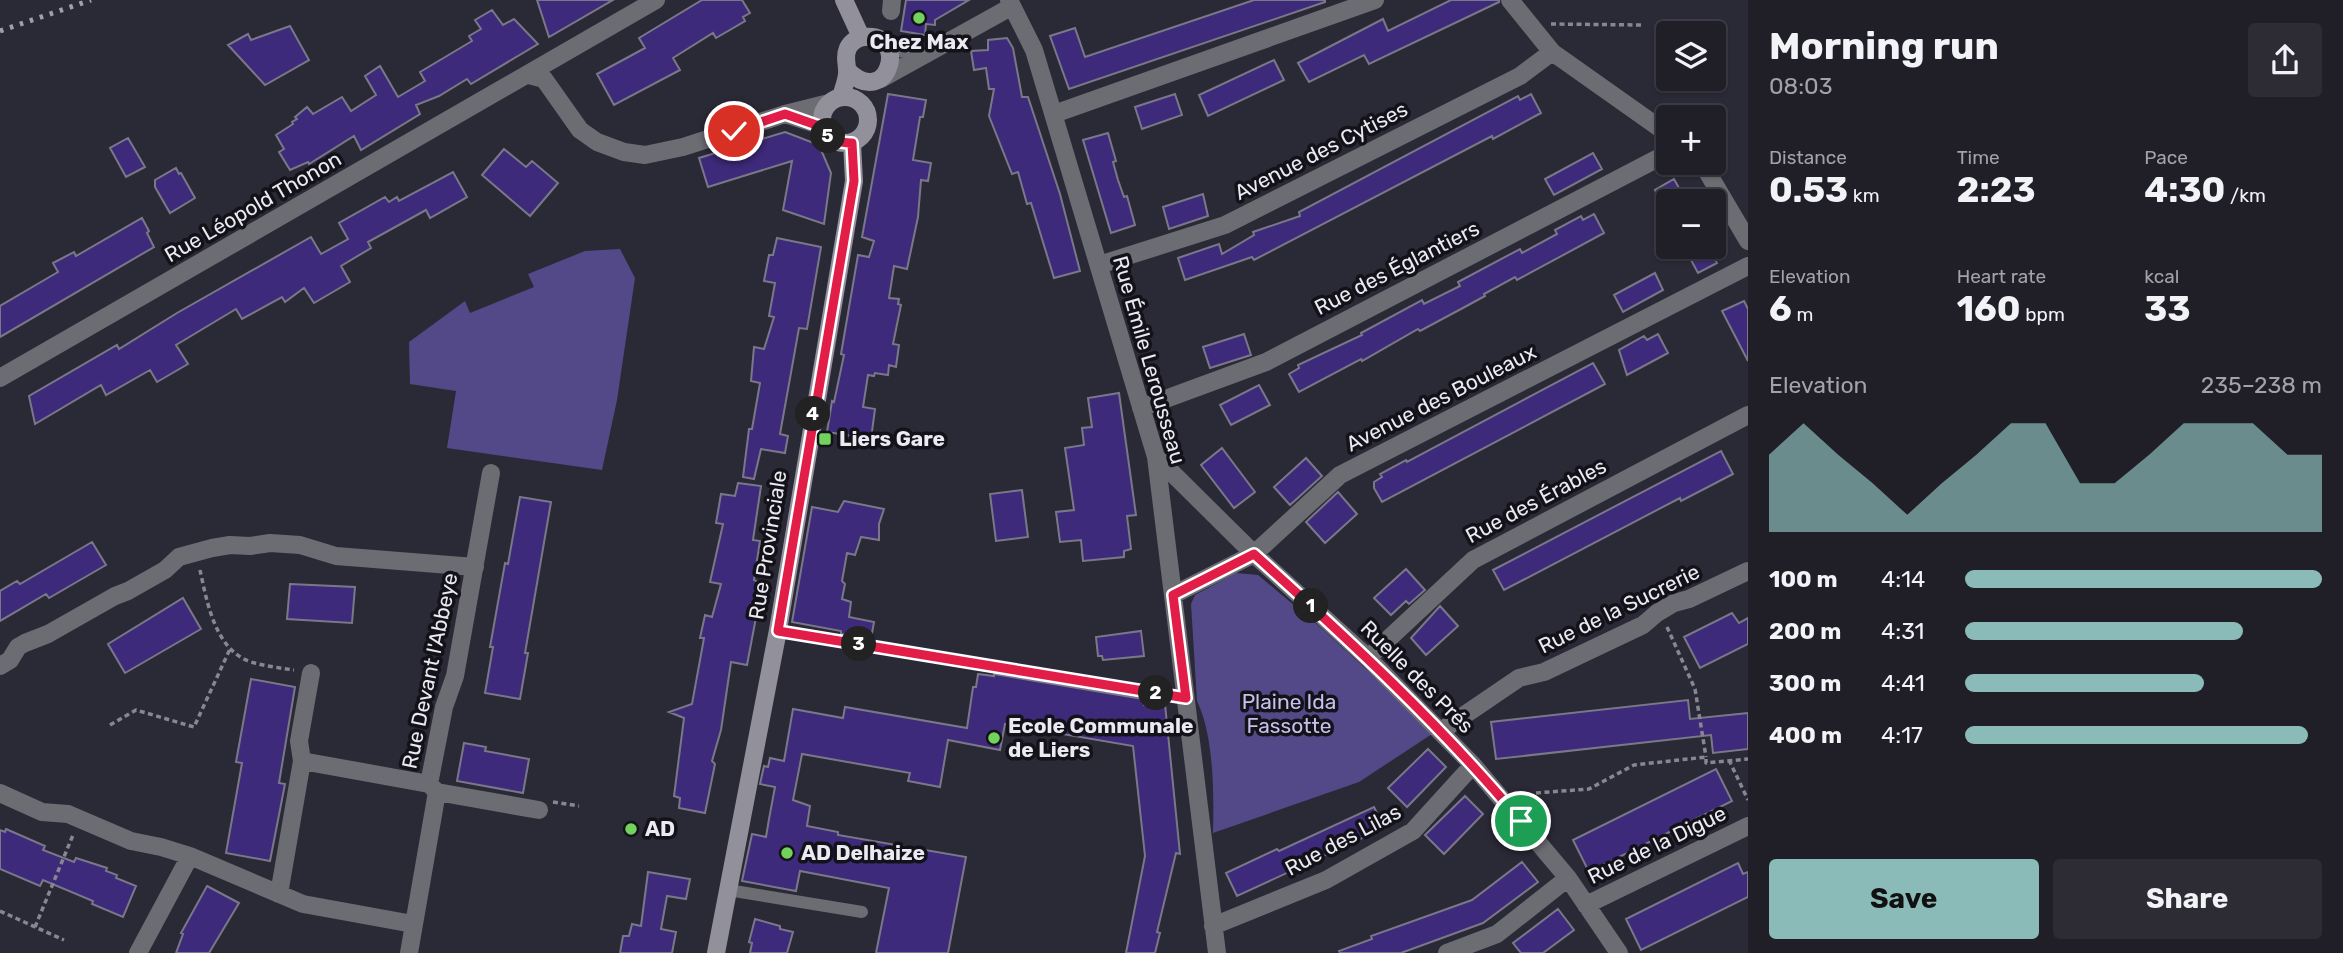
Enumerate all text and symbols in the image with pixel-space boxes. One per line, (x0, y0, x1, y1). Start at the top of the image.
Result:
marker: Chez Max (911, 10, 927, 26)
map controls (1656, 21, 1726, 259)
button: layers (1656, 21, 1726, 91)
text: Morning run (1769, 23, 1999, 69)
button: share (2248, 23, 2322, 97)
place label: Chez Max (869, 29, 969, 54)
text: 08:03 (1769, 72, 1833, 100)
street label: Avenue des Cytises (1230, 96, 1411, 205)
pin (704, 101, 764, 161)
button: + (1656, 105, 1726, 175)
icon: check (715, 112, 753, 150)
pin: 5 (810, 118, 846, 154)
text: 5 (821, 124, 834, 147)
street label: Rue Léopold Thonon (160, 146, 345, 267)
text: Distance (1769, 146, 1847, 169)
text: Time (1957, 146, 2000, 169)
text: Pace (2144, 146, 2188, 169)
text: 0.53 (1769, 169, 1848, 211)
text: 2:23 (1957, 169, 2035, 211)
text: 4:30 (2144, 169, 2225, 211)
text: km (1848, 184, 1880, 207)
text: /km (2225, 184, 2266, 207)
button: − (1656, 189, 1726, 259)
street label: Rue des Églantiers (1310, 215, 1483, 320)
street label: Rue Émile Lerousseau (1108, 253, 1191, 467)
text: Elevation (1769, 265, 1850, 288)
text: Heart rate (1957, 265, 2046, 288)
text: kcal (2144, 265, 2179, 288)
text: 6 (1769, 288, 1792, 330)
text: 160 (1957, 288, 2021, 330)
text: 33 (2144, 288, 2190, 330)
text: m (1792, 303, 1813, 326)
text: bpm (2021, 303, 2065, 326)
street label: Avenue des Bouleaux (1342, 339, 1540, 456)
text: Elevation (1769, 371, 1868, 399)
text: 235–238 m (2201, 371, 2322, 399)
pin: 4 (796, 396, 830, 432)
text: 4 (806, 402, 819, 425)
place label: Liers Gare (839, 426, 945, 451)
marker: Liers Gare (817, 431, 833, 447)
street label: Rue des Érables (1461, 453, 1610, 548)
street label: Rue Provinciale (743, 468, 792, 621)
street label: Rue de la Sucrerie (1534, 559, 1703, 658)
text: 100 m (1769, 565, 1838, 593)
text: 4:14 (1881, 565, 1925, 593)
street label: Rue Devant l'Abbeye (397, 571, 462, 771)
pin: 1 (1294, 588, 1328, 624)
text: 1 (1306, 594, 1315, 617)
street label: Ruelle des Prés (1356, 615, 1479, 738)
text: 200 m (1769, 617, 1841, 645)
text: 4:31 (1881, 617, 1924, 645)
pin: 3 (842, 626, 876, 662)
text: 3 (852, 632, 865, 655)
text: 300 m (1769, 669, 1841, 697)
text: 4:41 (1881, 669, 1925, 697)
pin: 2 (1138, 676, 1174, 710)
text: 2 (1149, 681, 1162, 704)
park label: Plaine Ida Fassotte (1242, 689, 1336, 738)
place label: Ecole Communale de Liers (1008, 713, 1193, 762)
text: 400 m (1769, 721, 1842, 749)
text: 4:17 (1881, 721, 1923, 749)
marker: Ecole Communale de Liers (986, 730, 1002, 746)
pin (1491, 791, 1551, 851)
street label: Rue des Lilas (1281, 799, 1405, 881)
street label: Rue de la Digue (1583, 800, 1730, 889)
icon: arrive (1502, 802, 1540, 840)
place label: AD (645, 816, 675, 841)
marker: AD (623, 821, 639, 837)
place label: AD Delhaize (801, 840, 925, 865)
marker: AD Delhaize (779, 845, 795, 861)
button: Save (1769, 859, 2039, 939)
button: Share (2053, 859, 2322, 939)

